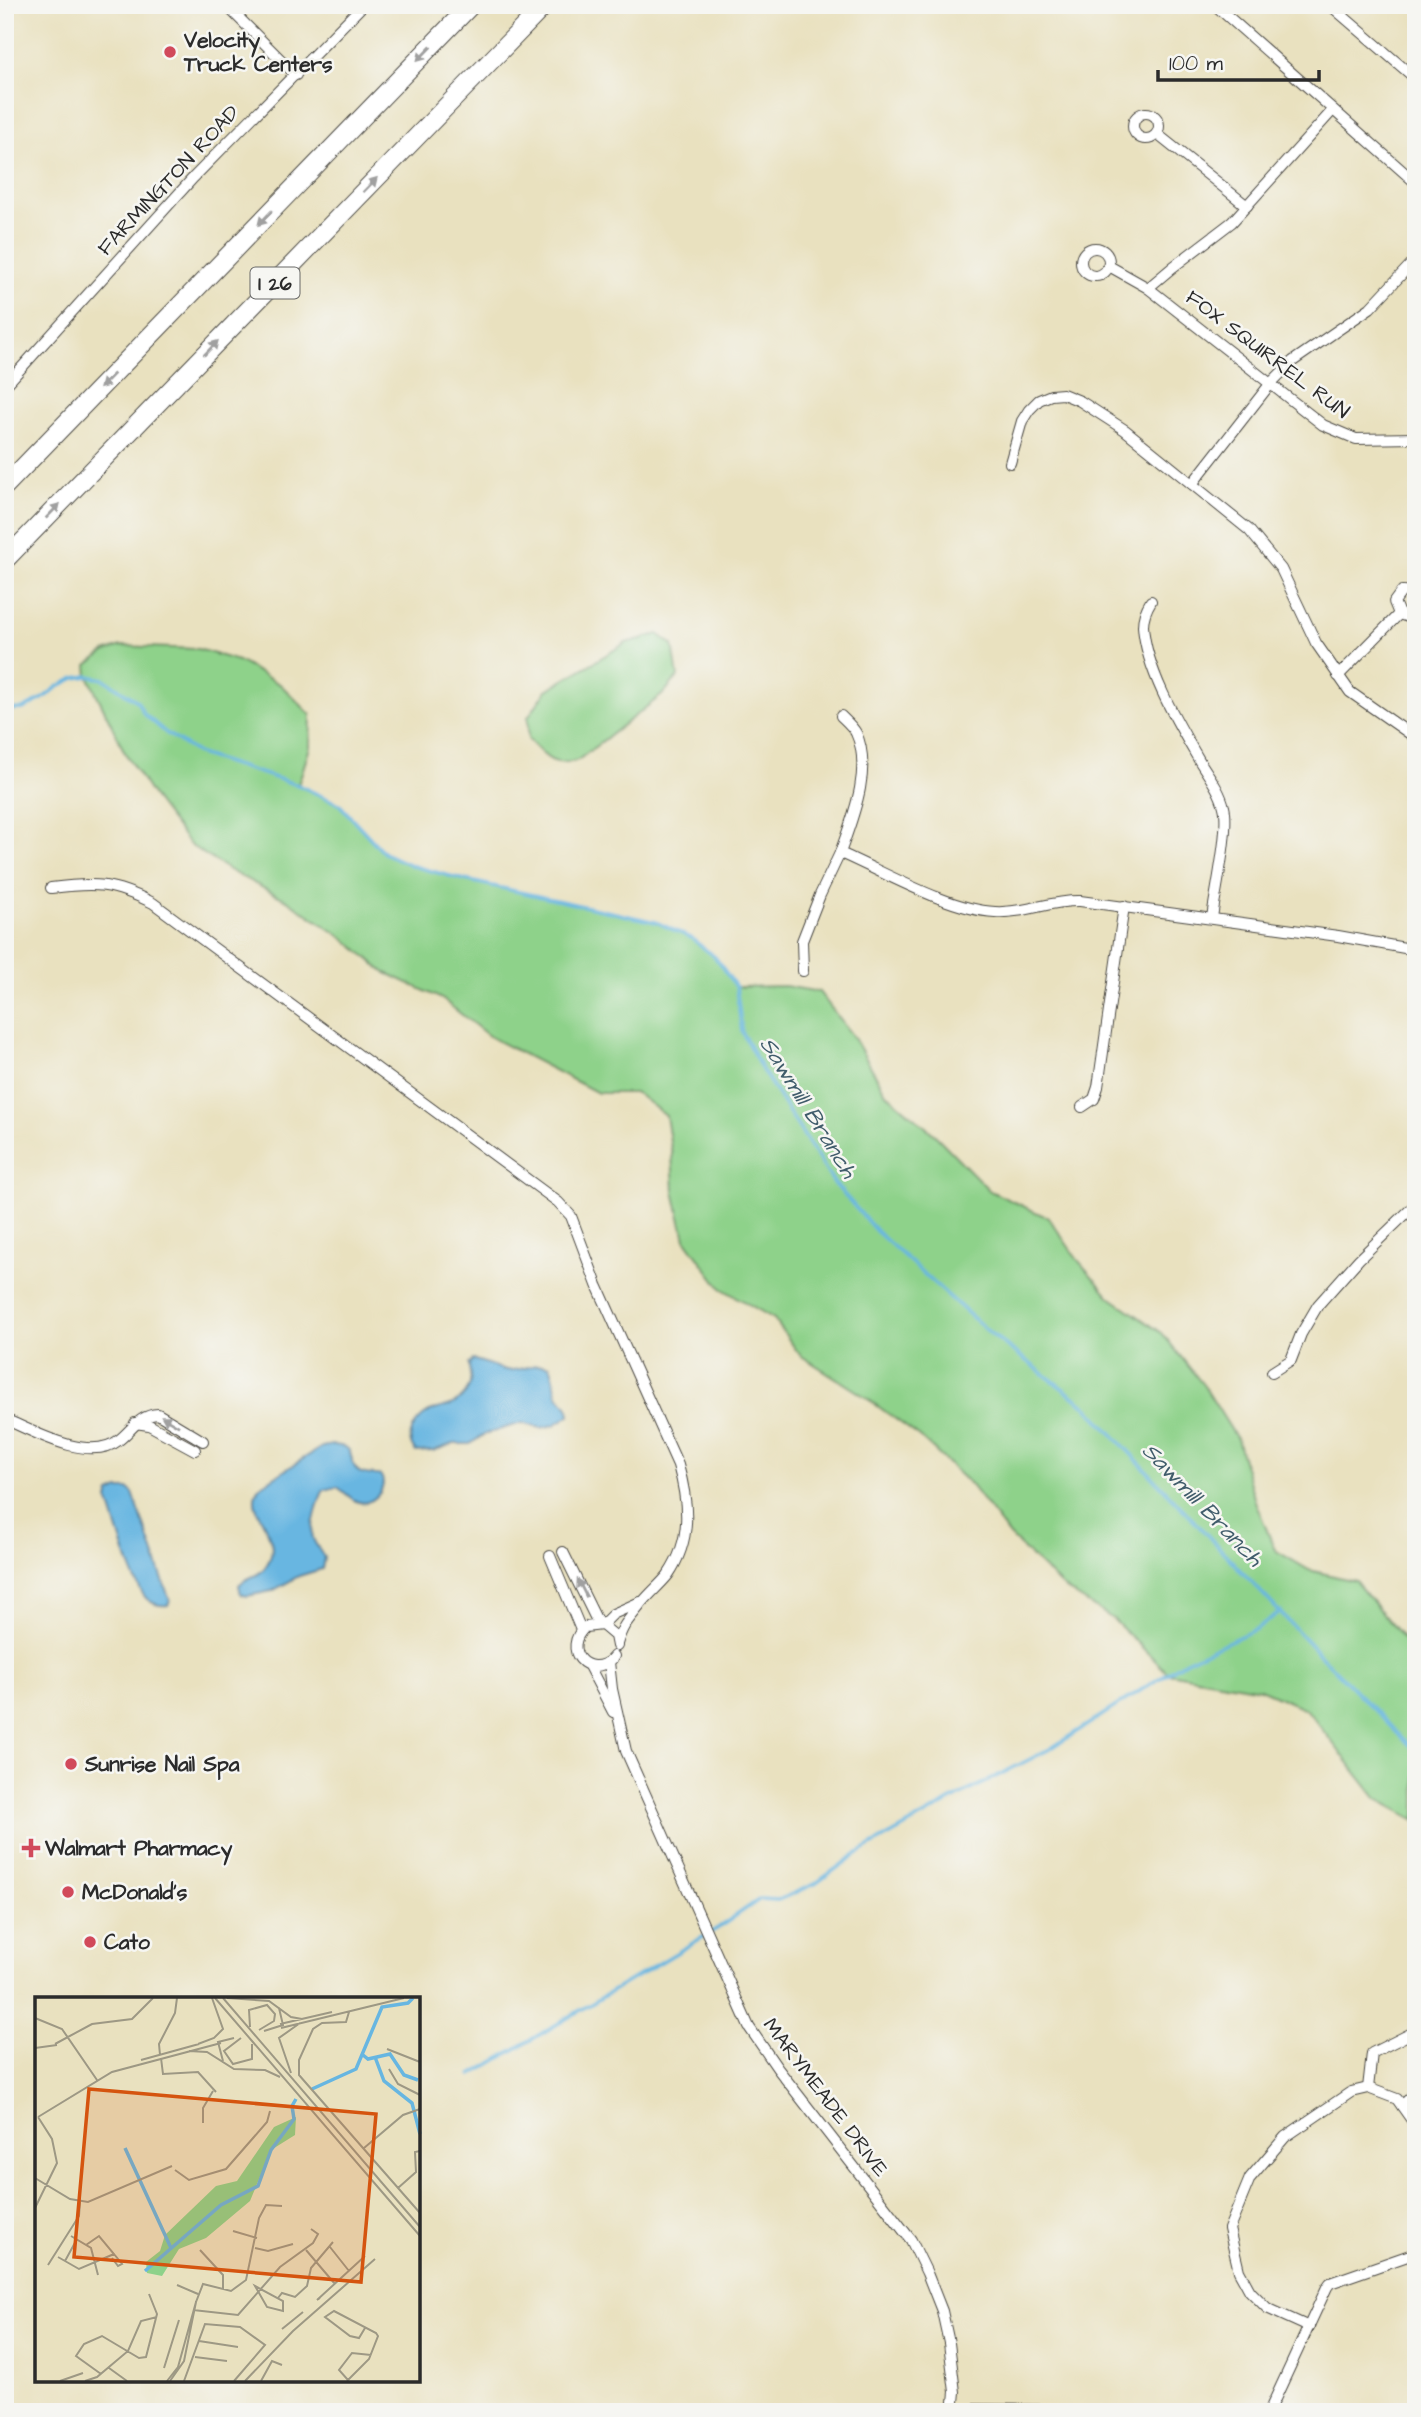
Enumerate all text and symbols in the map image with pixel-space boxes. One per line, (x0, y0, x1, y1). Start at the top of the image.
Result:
place label: Velocity Truck Centers (183, 26, 333, 79)
scale bar (1158, 38, 1320, 82)
marker: Velocity Truck Centers (162, 44, 178, 60)
one-way arrow (416, 45, 432, 62)
text: 100 m (1169, 49, 1224, 78)
street label: FARMINGTON ROAD (91, 98, 246, 262)
one-way arrow (361, 177, 377, 194)
one-way arrow (257, 209, 274, 226)
road number: I 26 (250, 268, 300, 298)
street label: FOX SQUIRREL RUN (1180, 283, 1356, 426)
one-way arrow (203, 340, 219, 357)
one-way arrow (100, 372, 116, 389)
one-way arrow (44, 503, 61, 520)
water label: Sawmill Branch (752, 1031, 865, 1186)
one-way arrow (160, 1415, 179, 1427)
water label: Sawmill Branch (1135, 1436, 1271, 1575)
one-way arrow (576, 1578, 588, 1598)
place label: Sunrise Nail Spa (84, 1750, 240, 1780)
marker: Sunrise Nail Spa (63, 1756, 79, 1772)
place label: Walmart Pharmacy (44, 1834, 233, 1866)
marker: Walmart Pharmacy (23, 1840, 39, 1856)
place label: McDonald's (82, 1878, 188, 1907)
marker: McDonald's (60, 1884, 76, 1900)
place label: Cato (104, 1928, 150, 1957)
marker: Cato (82, 1934, 98, 1950)
inset map (35, 1997, 420, 2382)
street label: MARYMEADE DRIVE (756, 2012, 895, 2183)

